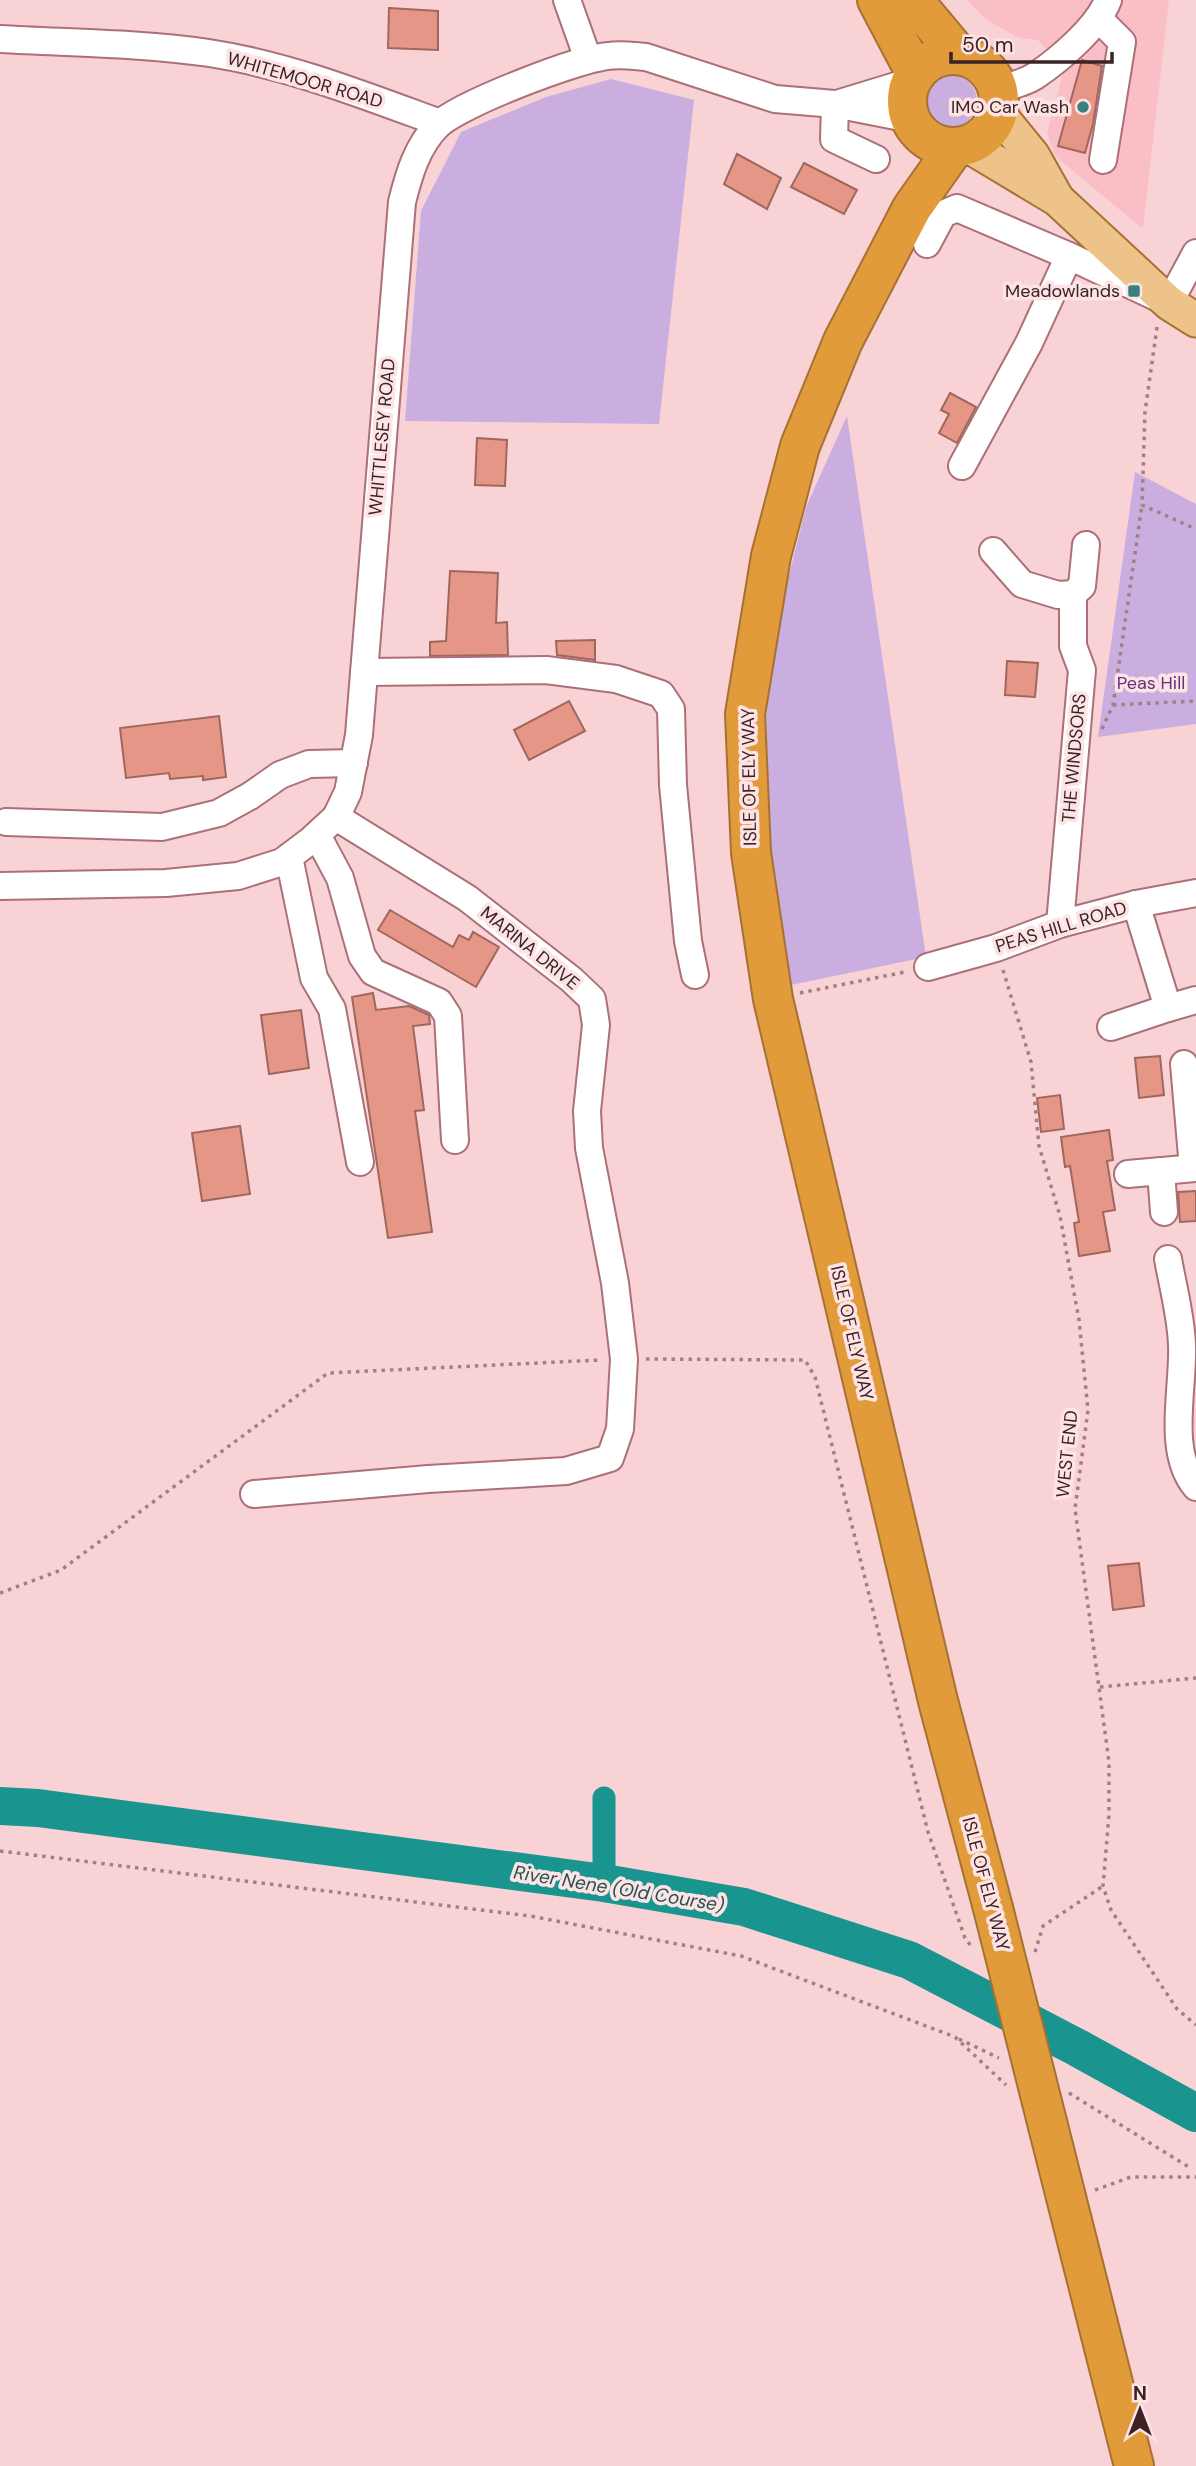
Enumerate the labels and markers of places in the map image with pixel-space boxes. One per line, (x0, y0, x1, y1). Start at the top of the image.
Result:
place label: IMO Car Wash (951, 95, 1069, 119)
marker: IMO Car Wash (1075, 99, 1091, 115)
place label: Meadowlands (1005, 279, 1120, 303)
marker: Meadowlands (1126, 283, 1142, 299)

